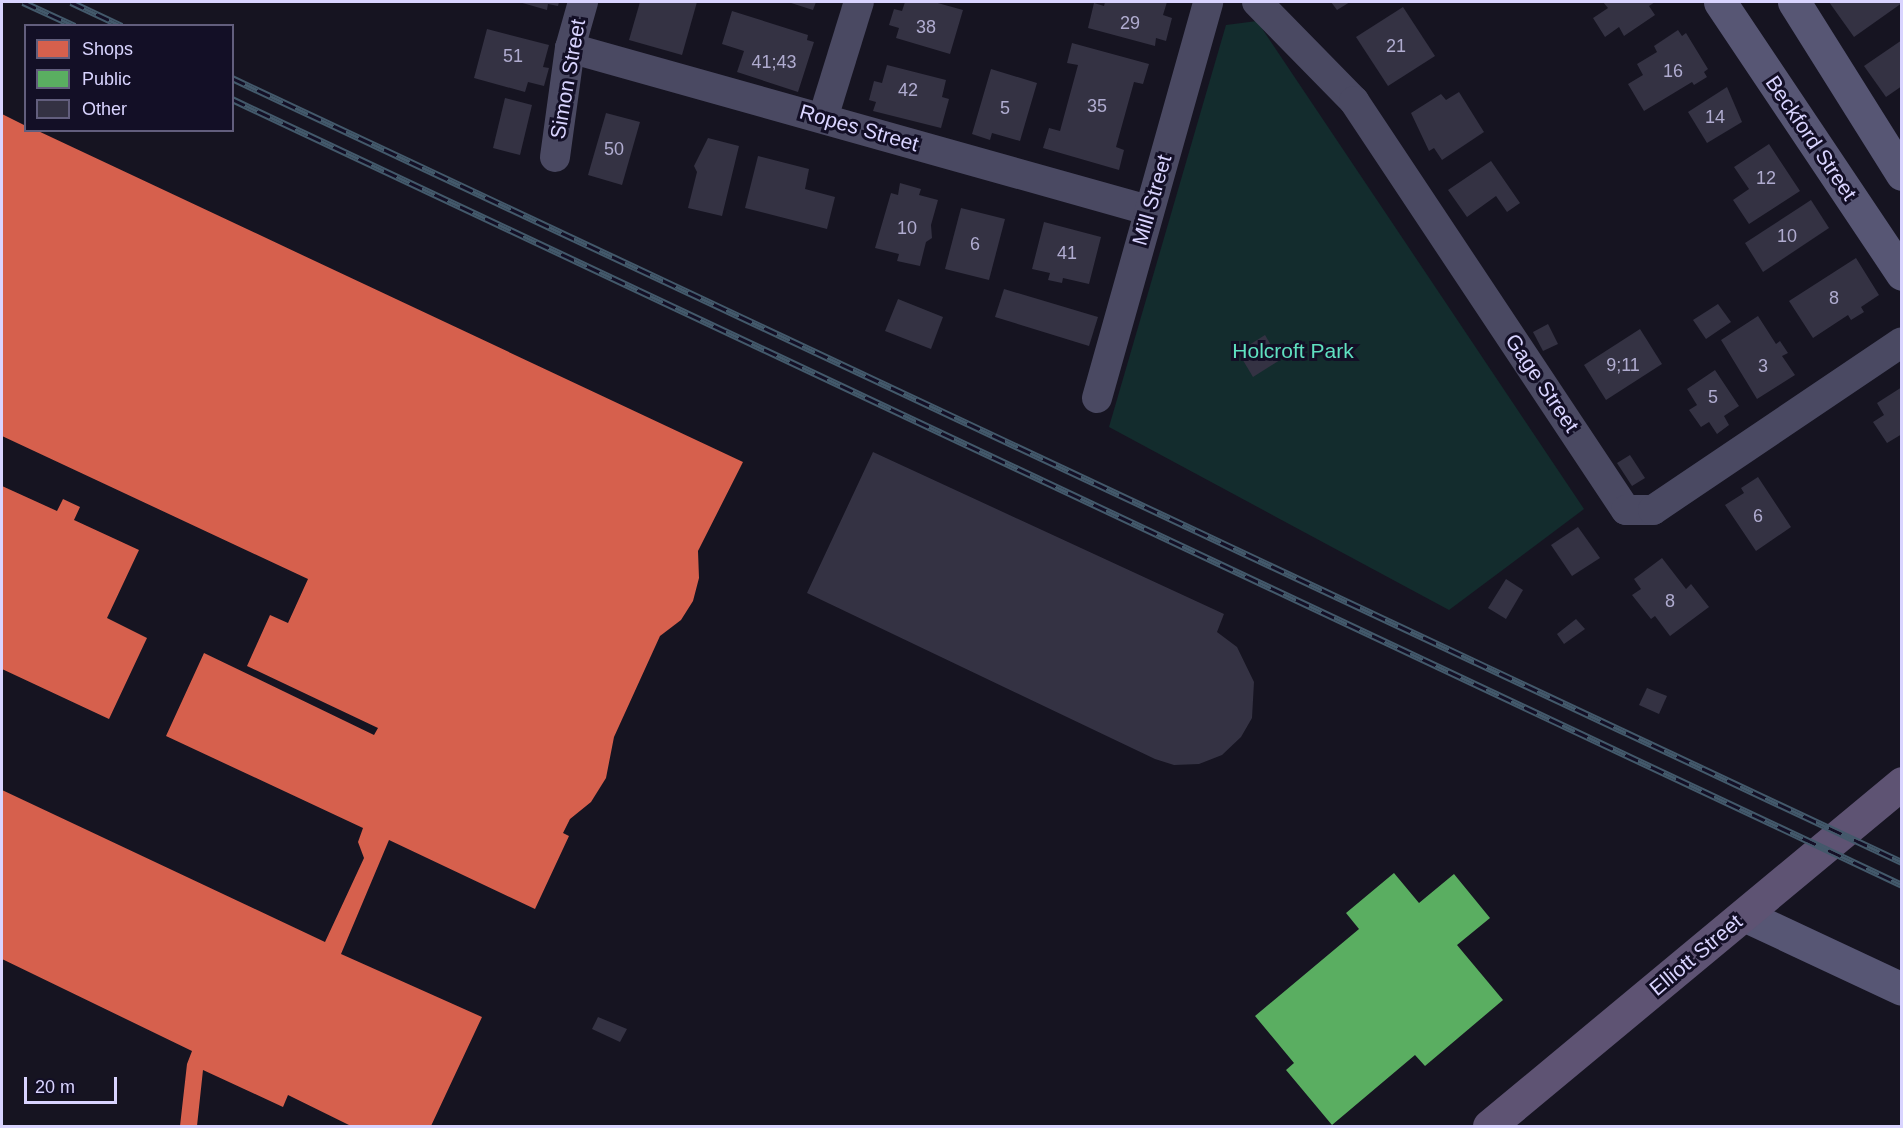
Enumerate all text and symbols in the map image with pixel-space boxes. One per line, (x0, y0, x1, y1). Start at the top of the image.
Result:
house number: 29 (1120, 12, 1140, 34)
house number: 38 (916, 16, 936, 38)
street label: Simon Street (545, 17, 591, 141)
legend (24, 24, 234, 132)
house number: 21 (1386, 35, 1406, 57)
text: Shops (82, 39, 133, 59)
house number: 51 (503, 45, 523, 67)
house number: 41;43 (751, 51, 797, 73)
house number: 16 (1663, 60, 1683, 82)
text: Public (82, 69, 131, 89)
street label: Beckford Street (1760, 71, 1862, 205)
house number: 42 (898, 79, 918, 101)
house number: 35 (1087, 95, 1107, 117)
house number: 5 (1000, 97, 1010, 119)
text: Other (82, 99, 127, 119)
street label: Ropes Street (797, 99, 921, 157)
house number: 14 (1705, 106, 1725, 128)
house number: 50 (604, 138, 624, 160)
street label: Mill Street (1127, 152, 1177, 248)
house number: 12 (1756, 167, 1776, 189)
house number: 10 (897, 217, 917, 239)
house number: 10 (1777, 225, 1797, 247)
house number: 6 (970, 233, 980, 255)
house number: 41 (1057, 242, 1077, 264)
house number: 8 (1829, 287, 1839, 309)
street label: Gage Street (1500, 329, 1584, 437)
park label: Holcroft Park (1232, 338, 1354, 364)
house number: 9;11 (1606, 354, 1640, 376)
house number: 3 (1758, 355, 1768, 377)
house number: 5 (1708, 386, 1718, 408)
house number: 6 (1753, 505, 1763, 527)
house number: 8 (1665, 590, 1675, 612)
street label: Elliott Street (1645, 909, 1747, 1001)
scale bar (27, 1065, 120, 1103)
text: 20 m (35, 1077, 75, 1097)

